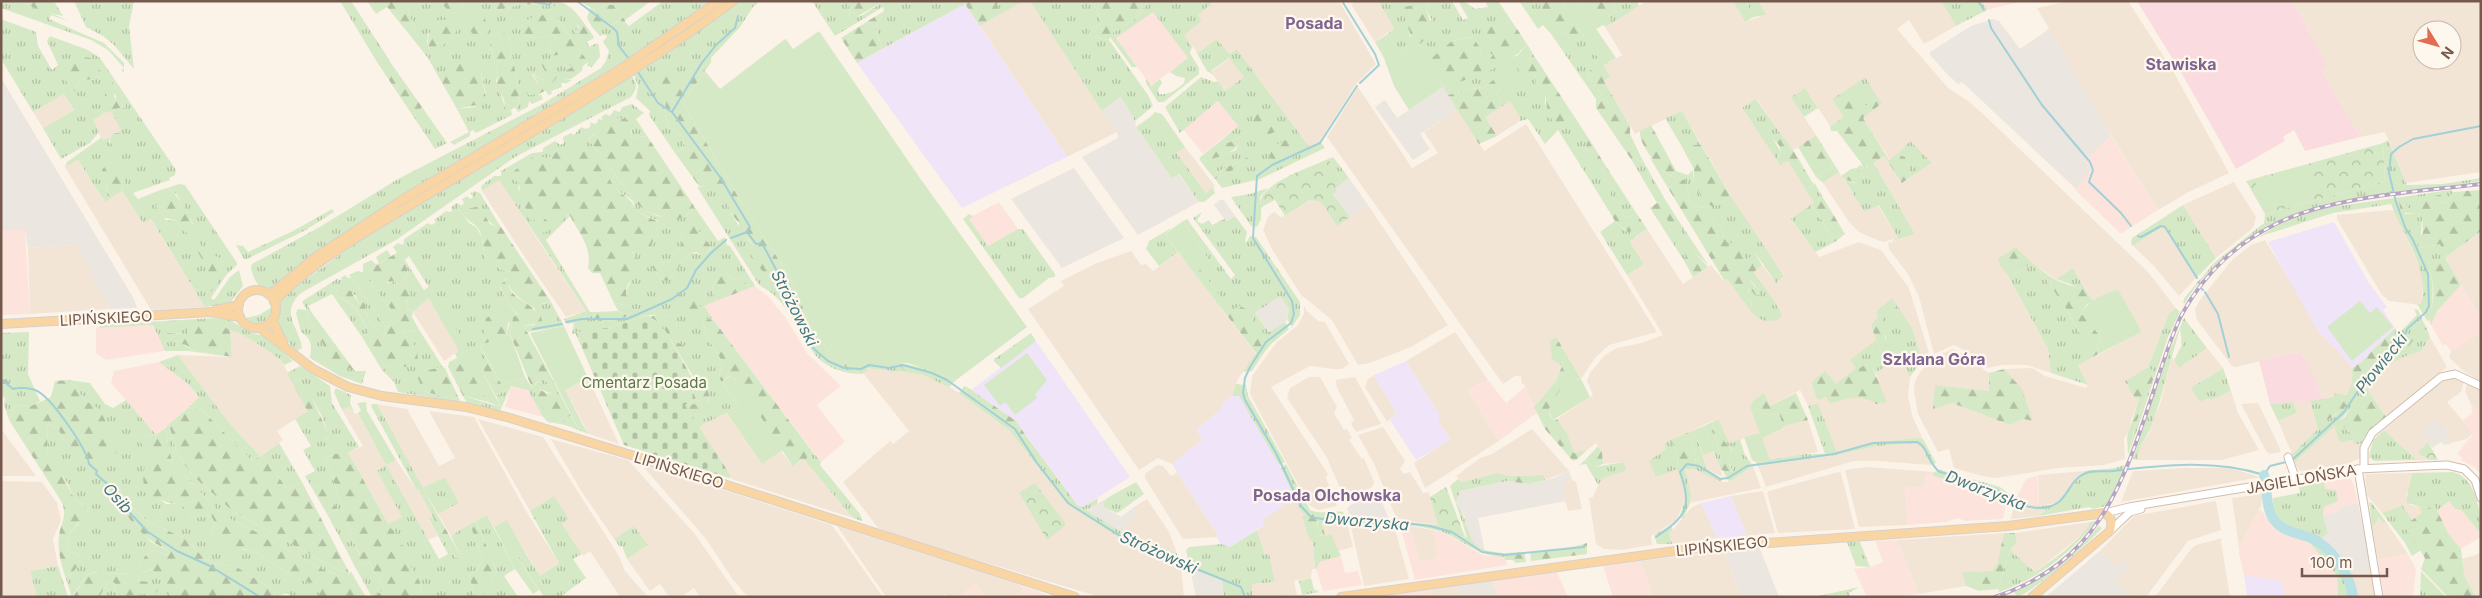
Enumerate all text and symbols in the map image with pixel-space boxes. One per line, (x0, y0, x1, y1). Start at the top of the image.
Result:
district label: Posada (1285, 13, 1343, 33)
north arrow (2412, 20, 2462, 70)
text: N (2438, 44, 2458, 63)
district label: Stawiska (2145, 54, 2217, 74)
water label: Stróżowski (767, 267, 823, 350)
street label: LIPIŃSKIEGO (59, 306, 153, 330)
water label: Płowiecki (2351, 328, 2412, 397)
district label: Szklana Góra (1883, 349, 1986, 369)
park label: Cmentarz Posada (581, 373, 707, 392)
street label: LIPIŃSKIEGO (632, 447, 726, 493)
street label: JAGIELLOŃSKA (2244, 460, 2358, 498)
water label: Dworzyska (1943, 466, 2029, 515)
water label: Osib (99, 479, 137, 518)
district label: Posada Olchowska (1253, 485, 1401, 505)
water label: Dworzyska (1324, 507, 1410, 535)
water label: Stróżowski (1117, 526, 1202, 578)
street label: LIPIŃSKIEGO (1675, 532, 1769, 560)
scale bar (2302, 546, 2387, 578)
text: 100 m (2310, 553, 2352, 572)

